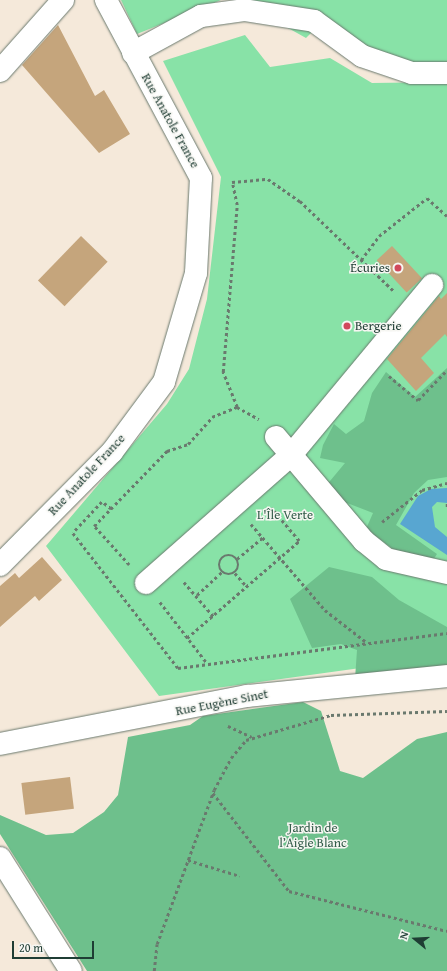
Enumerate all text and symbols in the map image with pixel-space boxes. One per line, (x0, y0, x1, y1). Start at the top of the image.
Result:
street label: Rue Anatole France (138, 71, 202, 171)
place label: Écuries (350, 260, 390, 276)
marker: Écuries (393, 263, 403, 273)
place label: Bergerie (355, 318, 402, 334)
marker: Bergerie (342, 321, 352, 331)
street label: Rue Anatole France (45, 431, 129, 519)
park label: L'Île Verte (257, 507, 313, 523)
street label: Rue Eugène Sinet (174, 686, 270, 720)
park label: Jardin de l’Aigle Blanc (279, 821, 347, 852)
north arrow (395, 919, 435, 959)
text: N (395, 929, 412, 941)
scale bar (14, 933, 96, 959)
text: 20 m (19, 939, 43, 956)

